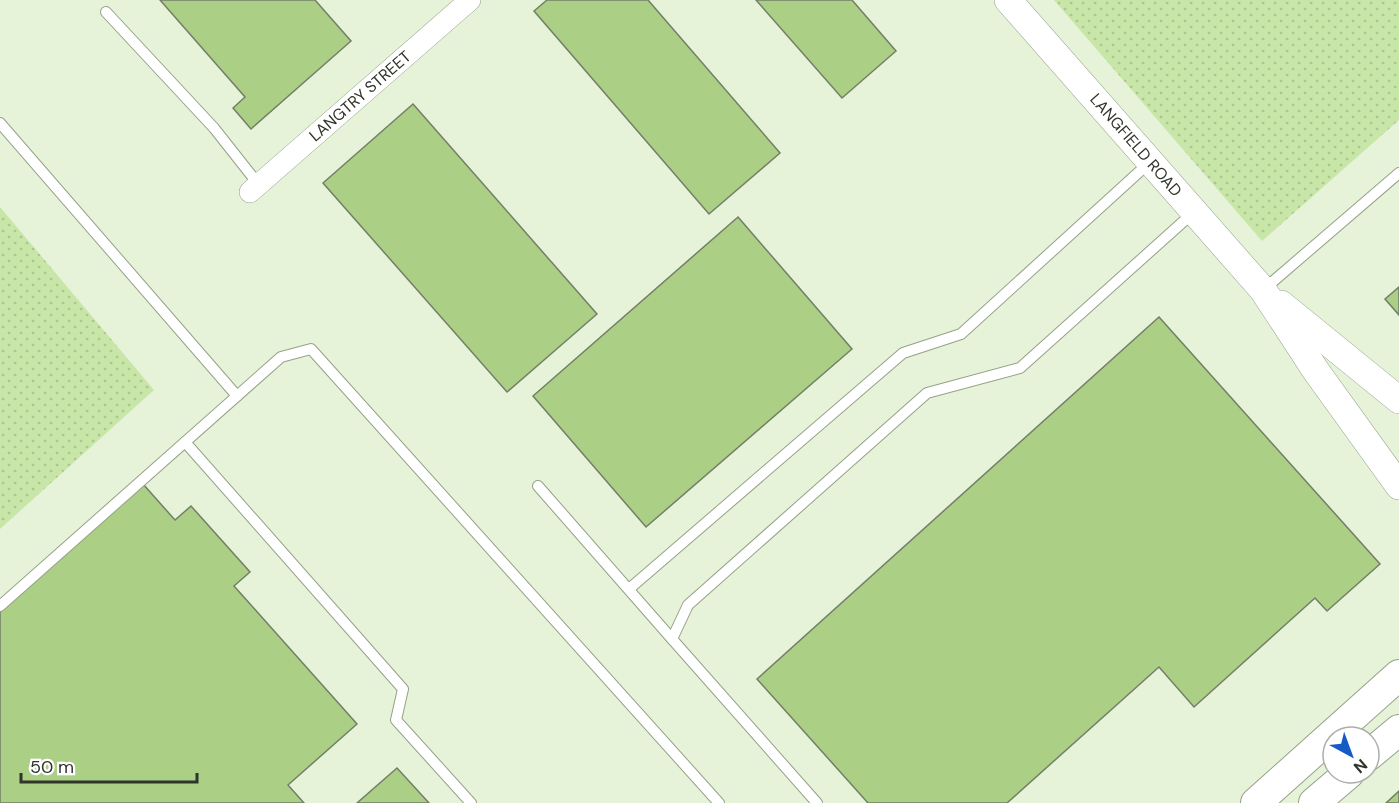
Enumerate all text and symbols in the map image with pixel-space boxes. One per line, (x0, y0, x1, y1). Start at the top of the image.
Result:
street label: LANGTRY STREET (305, 46, 415, 146)
street label: LANGFIELD ROAD (1085, 89, 1187, 201)
north arrow (1321, 725, 1381, 785)
scale bar (21, 746, 196, 784)
text: N (1349, 754, 1372, 778)
text: 50 m (30, 755, 74, 779)

